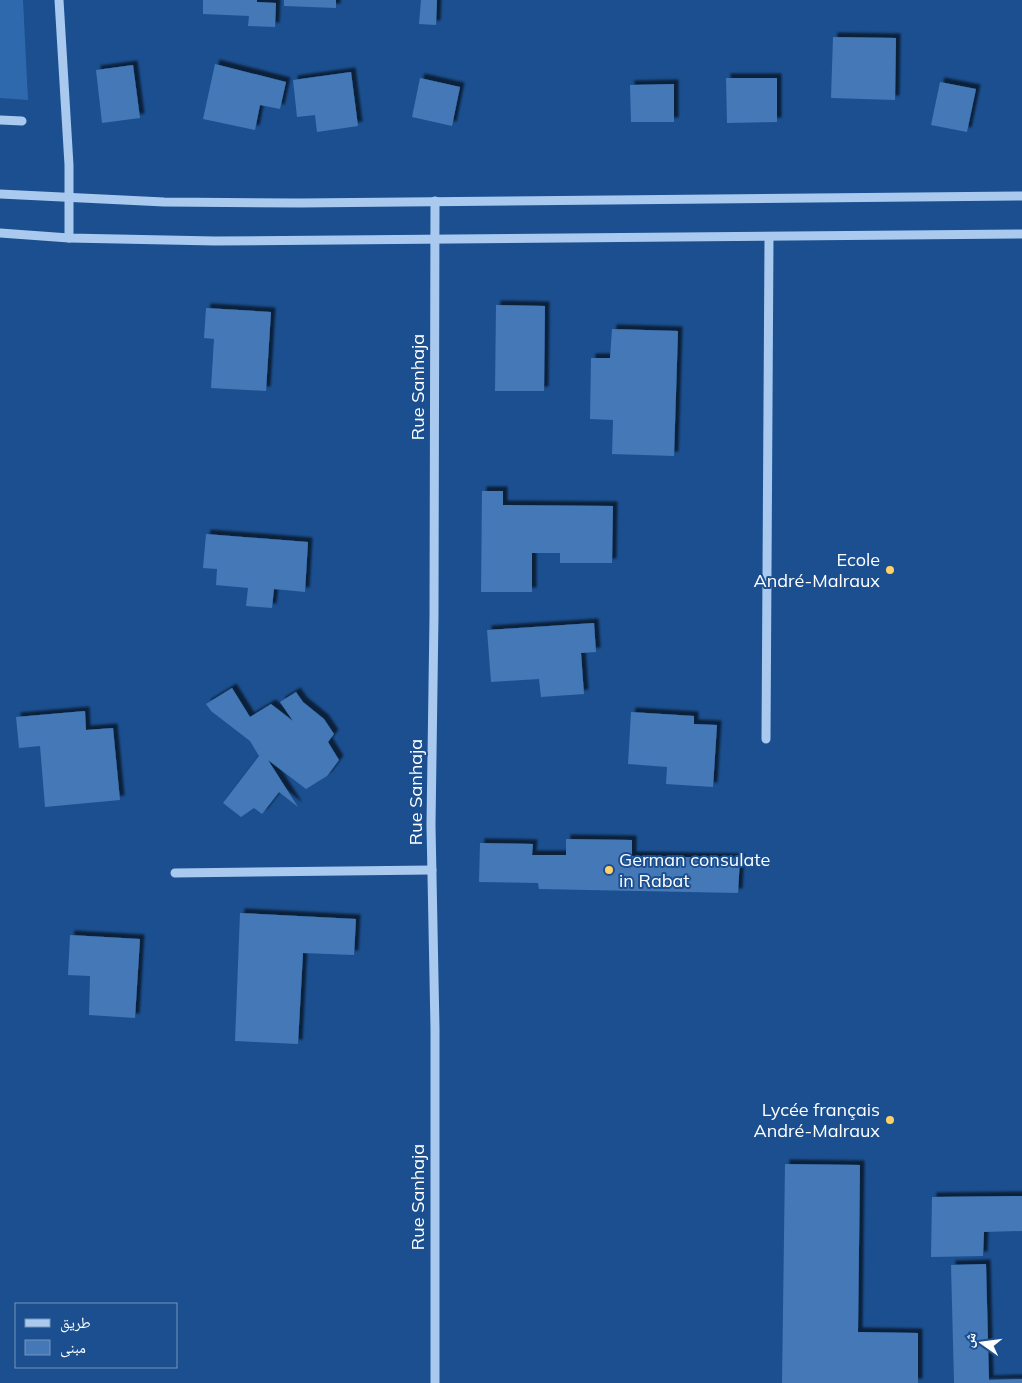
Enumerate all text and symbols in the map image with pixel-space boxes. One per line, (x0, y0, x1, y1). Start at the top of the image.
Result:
street label: Rue Sanhaja (406, 334, 429, 440)
place label: Ecole André-Malraux (754, 548, 880, 592)
marker: Ecole André-Malraux (884, 564, 896, 576)
street label: Rue Sanhaja (404, 739, 427, 845)
place label: German consulate in Rabat (619, 848, 770, 892)
marker: German consulate in Rabat (603, 864, 615, 876)
place label: Lycée français André-Malraux (754, 1098, 880, 1142)
marker: Lycée français André-Malraux (884, 1114, 896, 1126)
street label: Rue Sanhaja (406, 1144, 429, 1250)
legend (15, 1303, 178, 1368)
text: طريق (60, 1313, 91, 1333)
north arrow (957, 1318, 1007, 1368)
text: ش (959, 1330, 980, 1349)
text: مبنى (60, 1338, 86, 1358)

